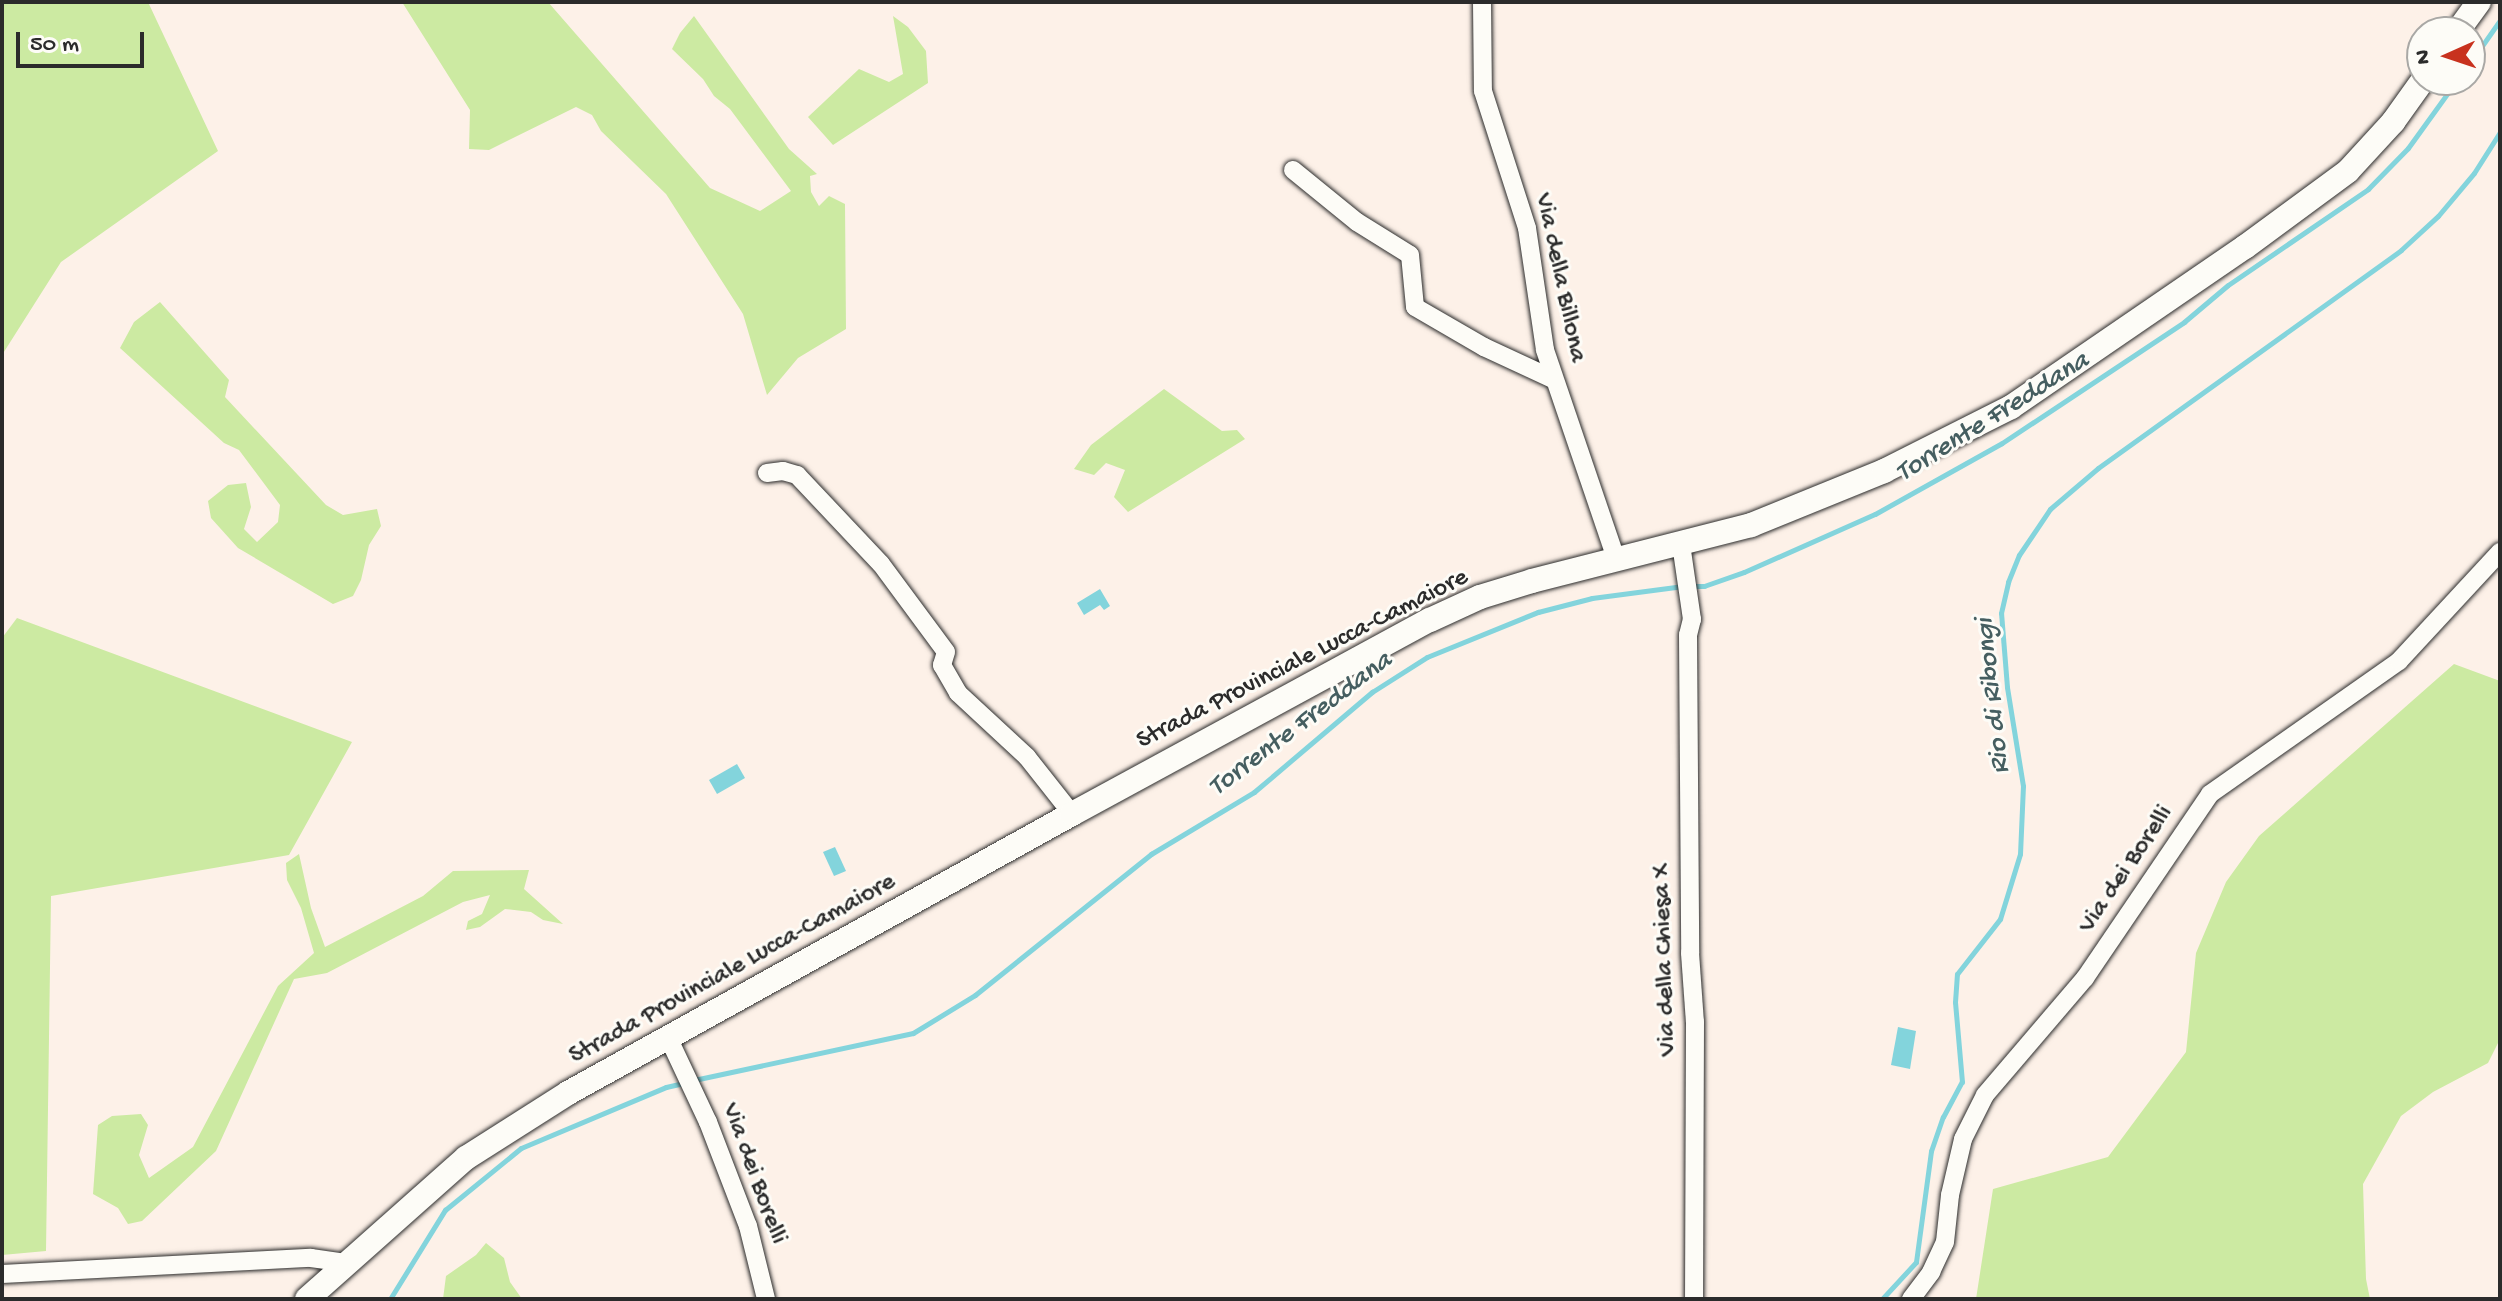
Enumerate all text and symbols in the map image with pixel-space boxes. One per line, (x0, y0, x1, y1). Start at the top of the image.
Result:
scale bar (20, 16, 148, 66)
north arrow (2406, 16, 2486, 96)
text: 50 m (30, 31, 79, 60)
text: N (2411, 49, 2437, 65)
street label: Via della Billona (1526, 191, 1592, 365)
water label: Torrente Freddana (1890, 345, 2096, 491)
street label: Strada Provinciale Lucca-Camaiore (1132, 563, 1474, 757)
water label: Rio di Ribongi (1969, 616, 2019, 776)
water label: Torrente Freddana (1203, 645, 1399, 805)
street label: Via dei Borelli (2073, 800, 2181, 940)
street label: Via della Chiesa X (1647, 863, 1685, 1057)
street label: Strada Provinciale Lucca-Camaiore (565, 867, 901, 1073)
street label: Via dei Borelli (713, 1099, 793, 1249)

